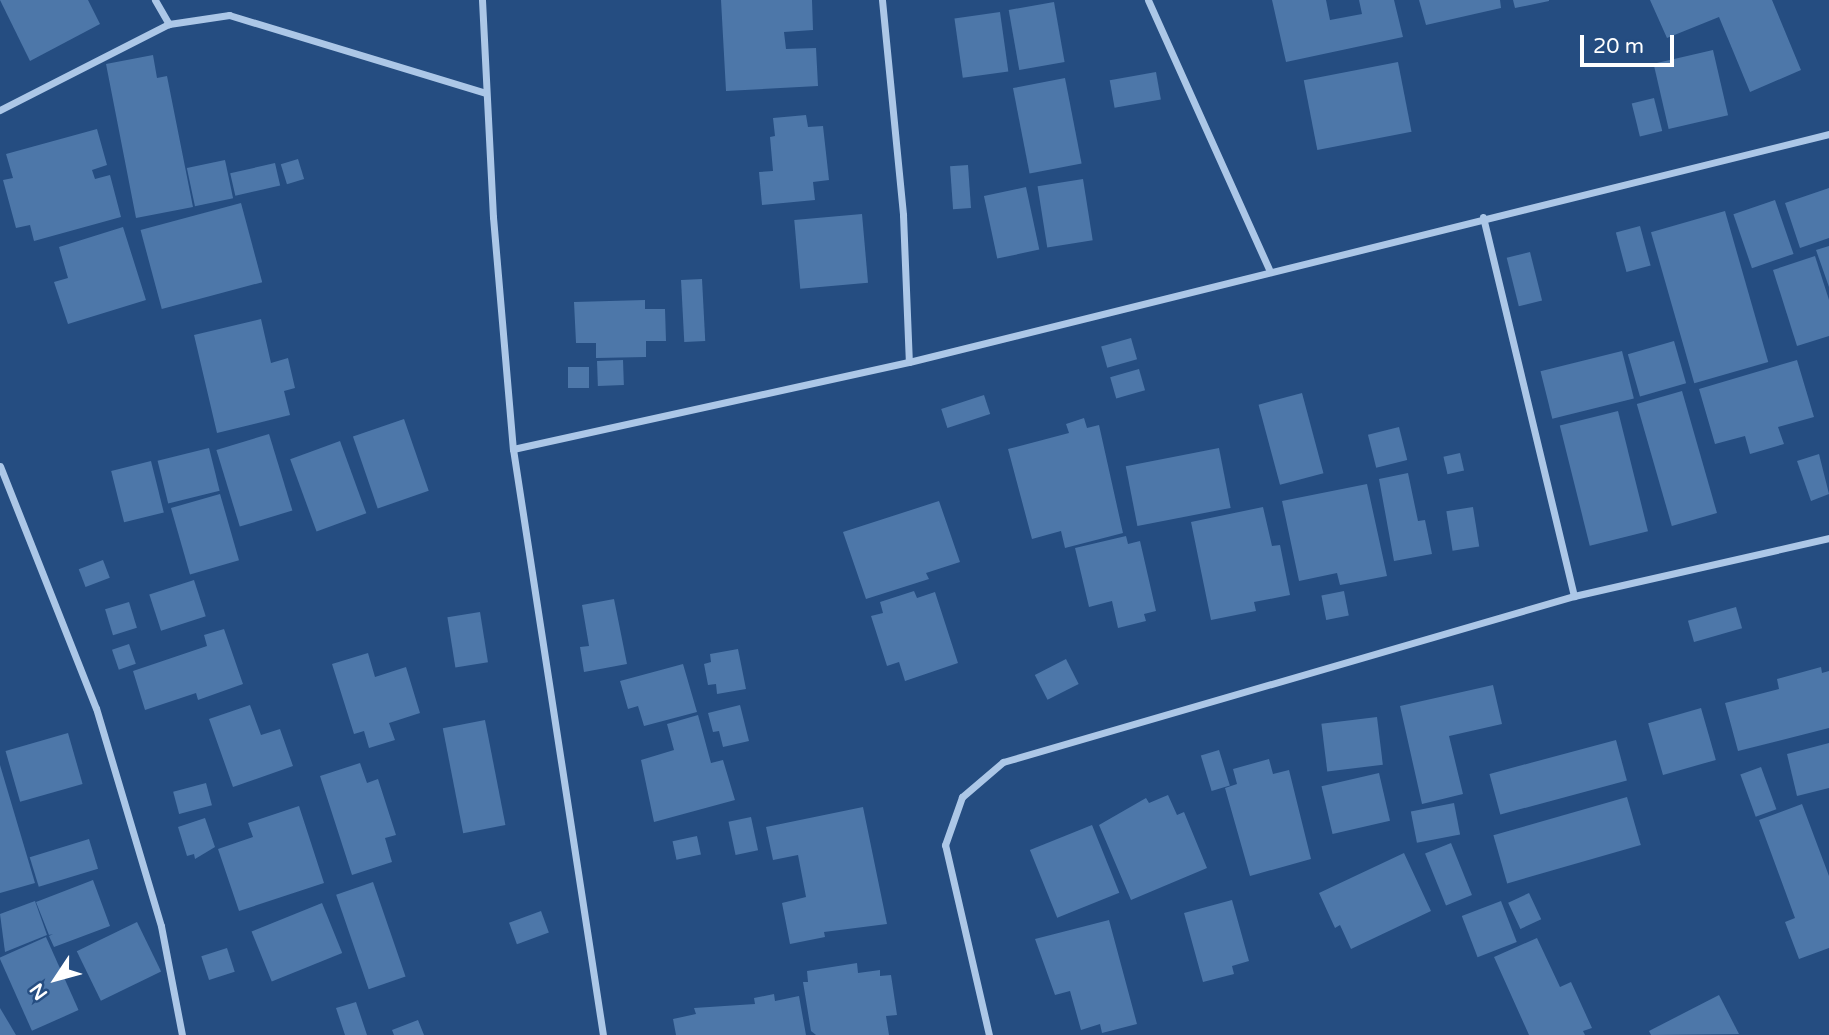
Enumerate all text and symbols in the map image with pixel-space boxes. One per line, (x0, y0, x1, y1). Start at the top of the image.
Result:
scale bar (1584, 21, 1678, 65)
text: 20 m (1593, 34, 1644, 59)
north arrow (21, 944, 91, 1014)
text: N (26, 979, 52, 1004)

